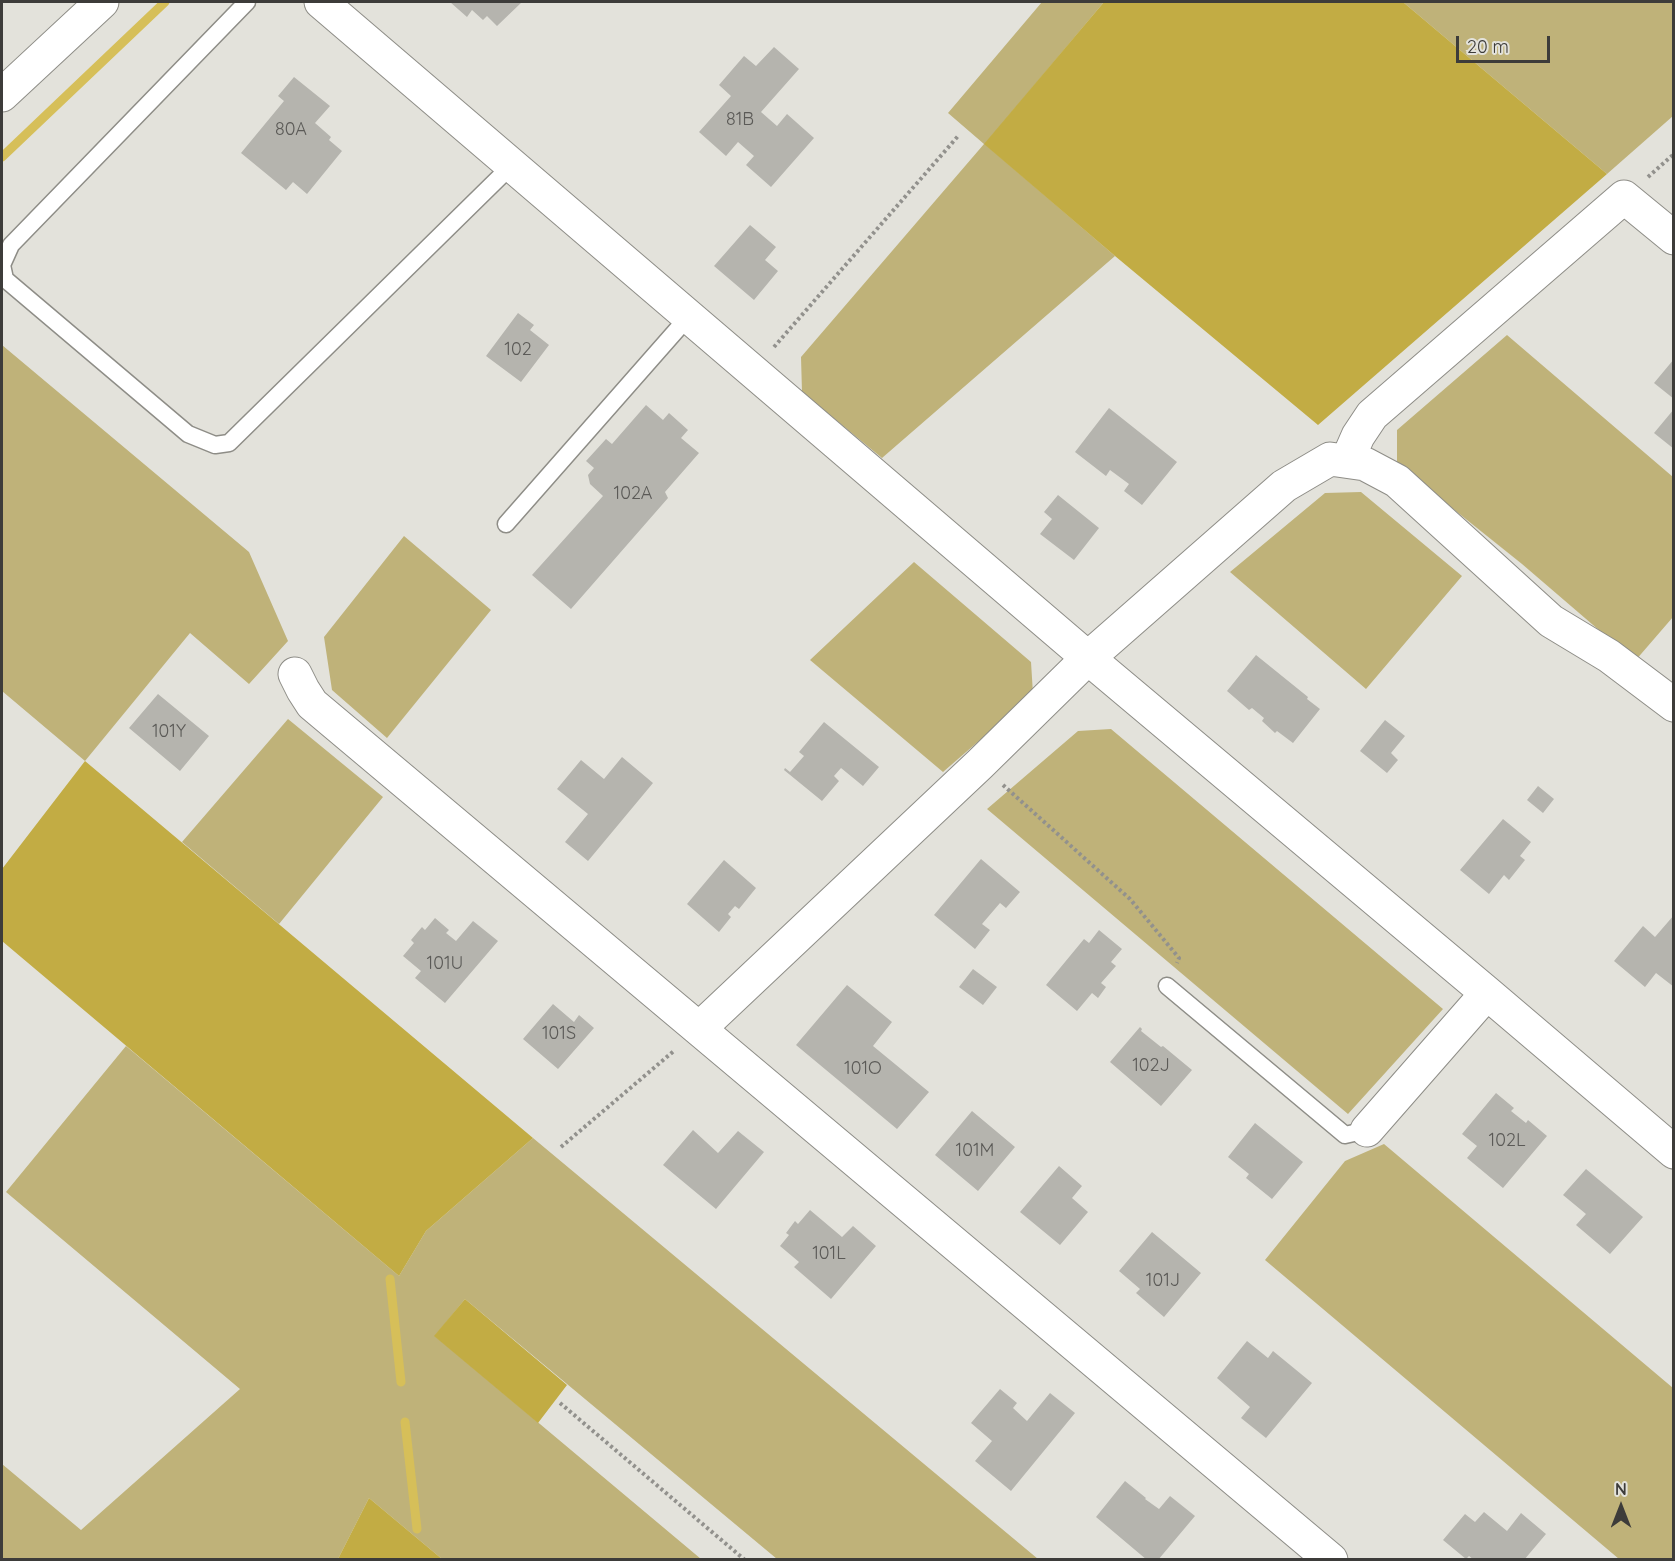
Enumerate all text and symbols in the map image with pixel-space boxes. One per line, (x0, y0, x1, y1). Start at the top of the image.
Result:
scale bar (1459, 24, 1554, 62)
text: 20 m (1467, 35, 1509, 58)
house number: 81B (726, 109, 754, 131)
house number: 80A (275, 119, 307, 141)
house number: 102 (504, 339, 532, 361)
house number: 102A (614, 483, 652, 505)
house number: 101Y (152, 721, 186, 743)
house number: 101U (427, 953, 463, 975)
house number: 101S (542, 1023, 576, 1045)
house number: 102J (1132, 1055, 1170, 1077)
house number: 101O (844, 1058, 882, 1080)
house number: 102L (1489, 1130, 1525, 1152)
house number: 101M (956, 1140, 994, 1162)
house number: 101L (812, 1243, 846, 1265)
house number: 101J (1146, 1270, 1180, 1292)
north arrow (1591, 1477, 1651, 1537)
text: N (1615, 1479, 1627, 1499)

